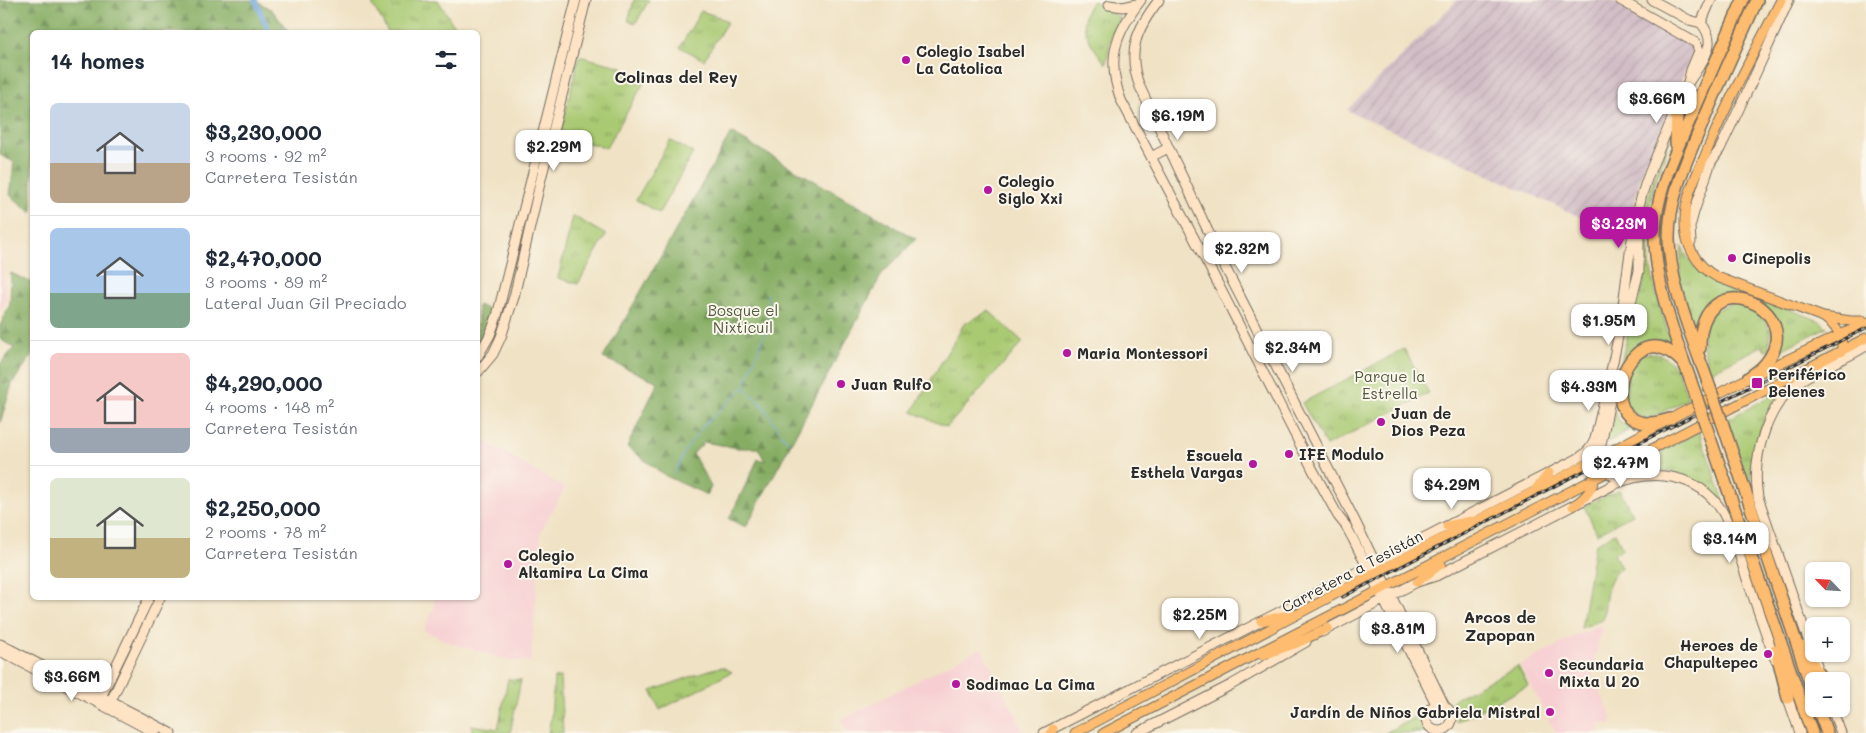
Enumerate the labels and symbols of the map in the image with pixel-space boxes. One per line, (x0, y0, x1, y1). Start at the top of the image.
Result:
place label: Colegio Isabel La Catolica (916, 41, 1025, 78)
marker: Colegio Isabel La Catolica (900, 54, 912, 66)
district label: Colinas del Rey (614, 66, 738, 87)
pin: $3.66M (1616, 82, 1698, 124)
pin: $6.19M (1137, 98, 1219, 141)
pin: $2.29M (513, 130, 595, 172)
place label: Colegio Siglo Xxi (998, 171, 1063, 208)
marker: Colegio Siglo Xxi (982, 184, 994, 196)
pin: $3.23M (1578, 206, 1660, 249)
pin: $2.32M (1201, 232, 1283, 274)
place label: Cinepolis (1742, 248, 1811, 268)
marker: Cinepolis (1726, 252, 1738, 264)
park label: Bosque el Nixticuil (708, 300, 778, 337)
pin: $1.95M (1568, 304, 1650, 346)
pin: $2.34M (1252, 330, 1334, 373)
place label: Maria Montessori (1077, 343, 1208, 363)
marker: Maria Montessori (1061, 347, 1073, 359)
place label: Periférico Belenes (1768, 364, 1846, 401)
park label: Parque la Estrella (1354, 366, 1426, 403)
pin: $4.33M (1548, 370, 1630, 412)
place label: Juan Rulfo (851, 374, 931, 394)
marker: Periférico Belenes (1750, 376, 1764, 390)
marker: Juan Rulfo (835, 378, 847, 390)
place label: Juan de Dios Peza (1391, 403, 1466, 440)
marker: Juan de Dios Peza (1375, 416, 1387, 428)
place label: IFE Modulo (1299, 444, 1384, 464)
place label: Escuela Esthela Vargas (1130, 445, 1243, 482)
pin: $2.47M (1580, 446, 1662, 488)
marker: IFE Modulo (1283, 448, 1295, 460)
marker: Escuela Esthela Vargas (1247, 458, 1259, 470)
pin: $4.29M (1411, 468, 1493, 510)
pin: $3.14M (1689, 522, 1771, 564)
street label: Carretera a Tesistán (1278, 525, 1426, 617)
place label: Colegio Altamira La Cima (518, 545, 648, 582)
marker: Colegio Altamira La Cima (502, 558, 514, 570)
north arrow (1805, 562, 1850, 608)
pin: $2.25M (1159, 598, 1241, 640)
district label: Arcos de Zapopan (1464, 606, 1536, 645)
pin: $3.81M (1357, 612, 1439, 654)
place label: Heroes de Chapultepec (1664, 635, 1758, 672)
marker: Heroes de Chapultepec (1762, 648, 1774, 660)
place label: Secundaria Mixta U 20 (1559, 654, 1644, 691)
pin: $3.66M (31, 660, 113, 702)
marker: Secundaria Mixta U 20 (1543, 667, 1555, 679)
place label: Sodimac La Cima (966, 674, 1095, 694)
marker: Sodimac La Cima (950, 678, 962, 690)
place label: Jardín de Niños Gabriela Mistral (1290, 702, 1540, 722)
marker: Jardín de Niños Gabriela Mistral (1544, 706, 1556, 718)

